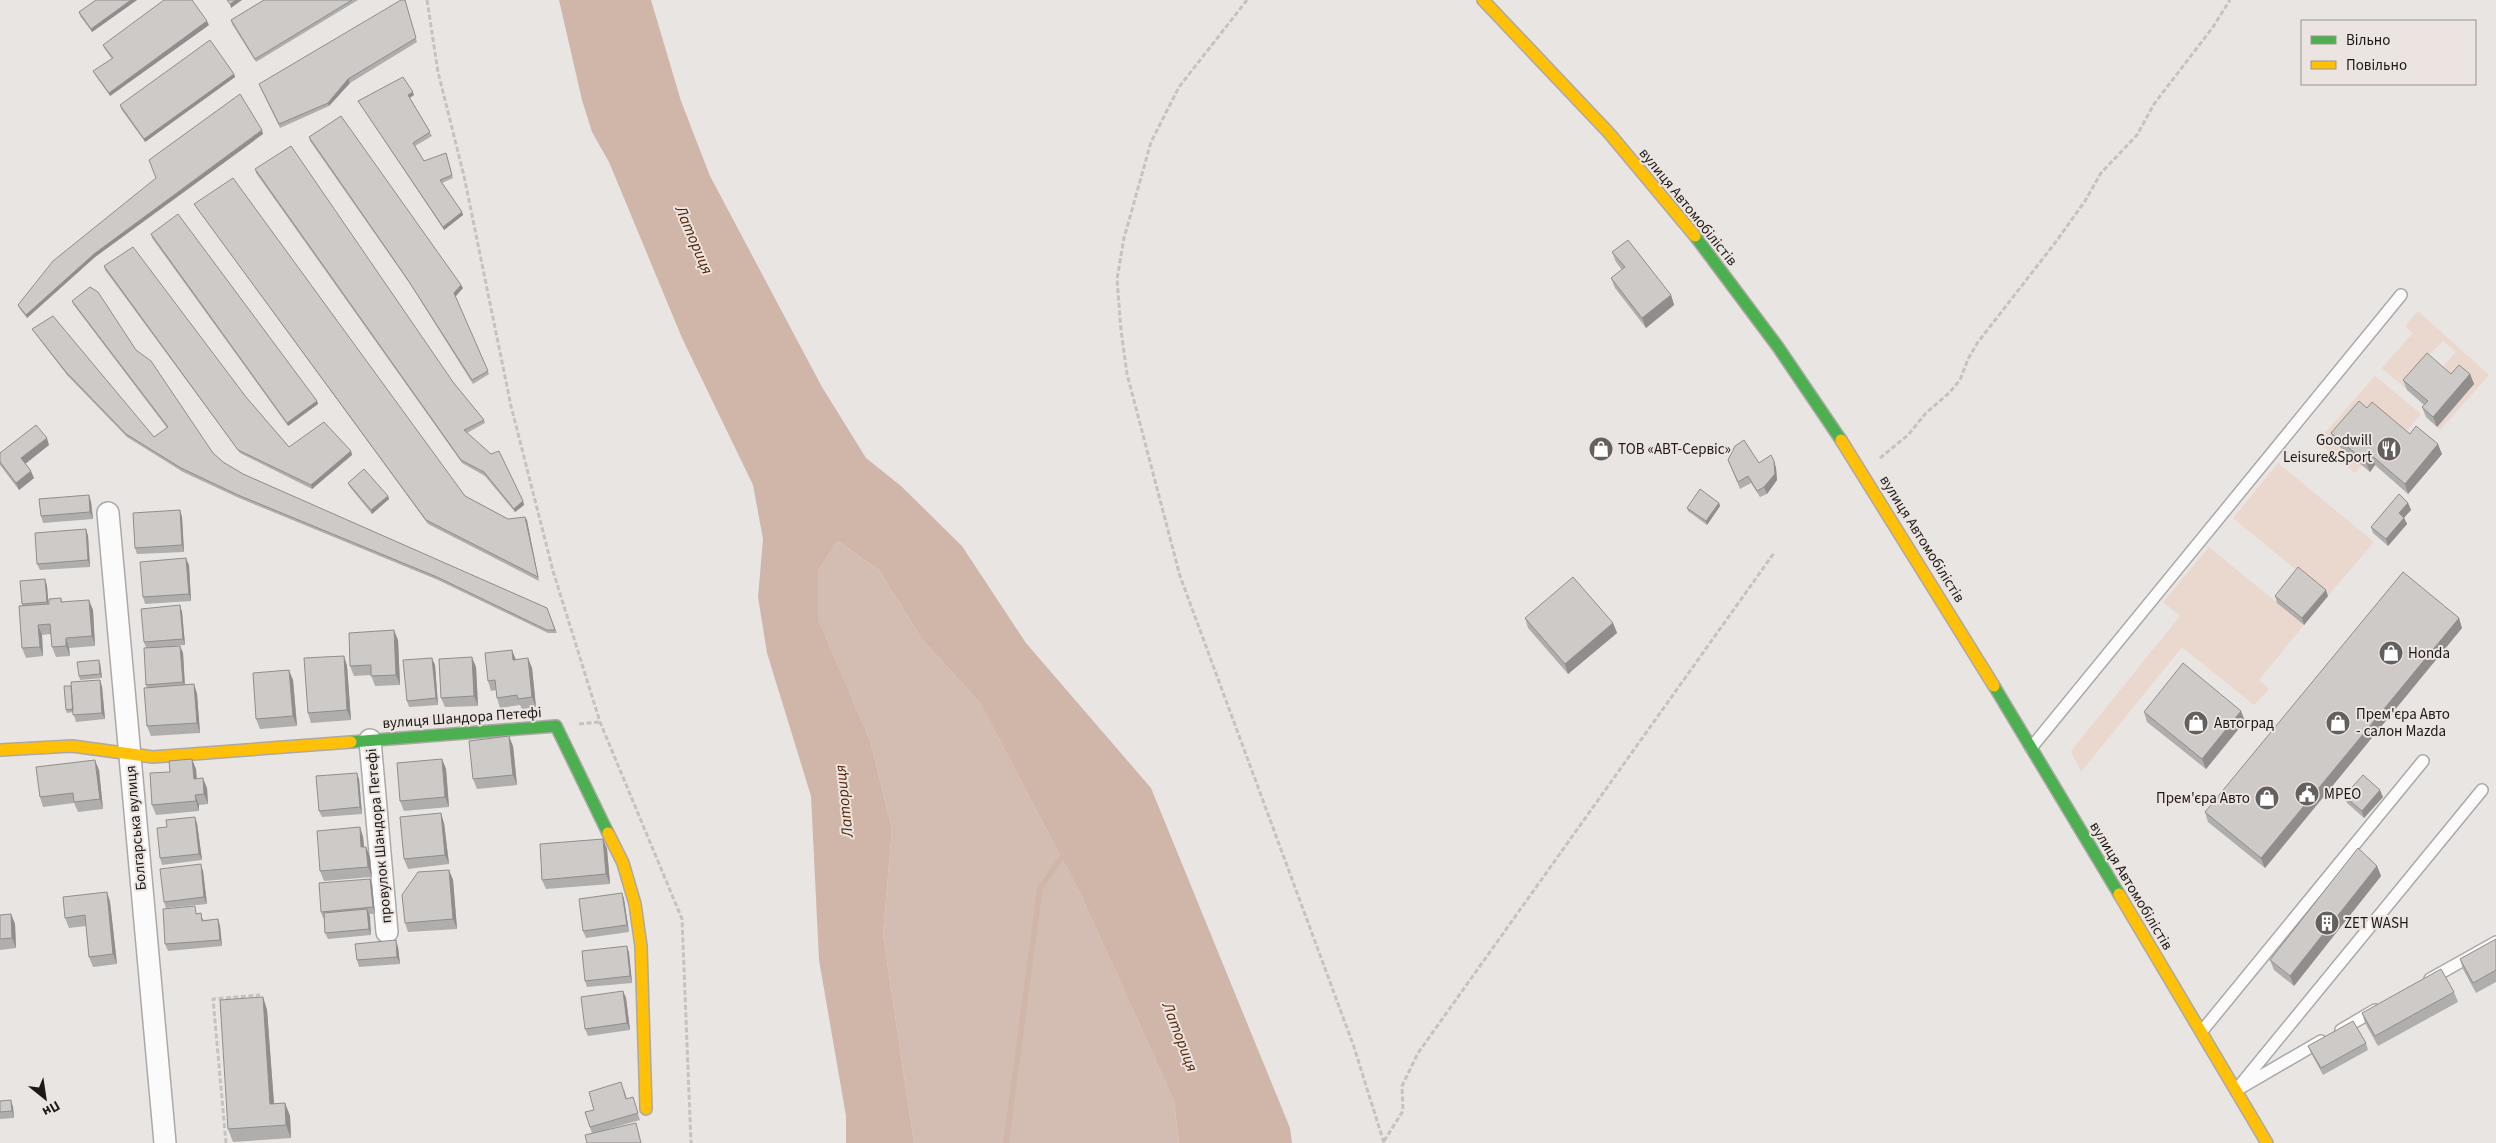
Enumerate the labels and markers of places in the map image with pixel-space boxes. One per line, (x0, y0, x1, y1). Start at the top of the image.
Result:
place label: Goodwill Leisure&Sport (2283, 430, 2372, 468)
shop icon: ТОВ «АВТ-Сервіс» (1588, 436, 1614, 462)
restaurant icon: Goodwill Leisure&Sport (2376, 436, 2402, 462)
place label: ТОВ «АВТ-Сервіс» (1618, 439, 1731, 460)
shop icon: Honda (2378, 640, 2404, 666)
place label: Honda (2408, 643, 2450, 664)
place label: Прем'єра Авто - салон Mazda (2356, 704, 2450, 742)
shop icon: Автоград (2183, 710, 2209, 736)
shop icon: Прем'єра Авто - салон Mazda (2325, 710, 2351, 736)
place label: Автоград (2214, 713, 2274, 734)
public building icon: МРЕО (2294, 781, 2320, 807)
place label: МРЕО (2324, 784, 2361, 805)
shop icon: Прем'єра Авто (2254, 785, 2280, 811)
place label: Прем'єра Авто (2156, 788, 2250, 809)
building icon: ZET WASH (2314, 910, 2340, 936)
place label: ZET WASH (2344, 913, 2409, 934)

